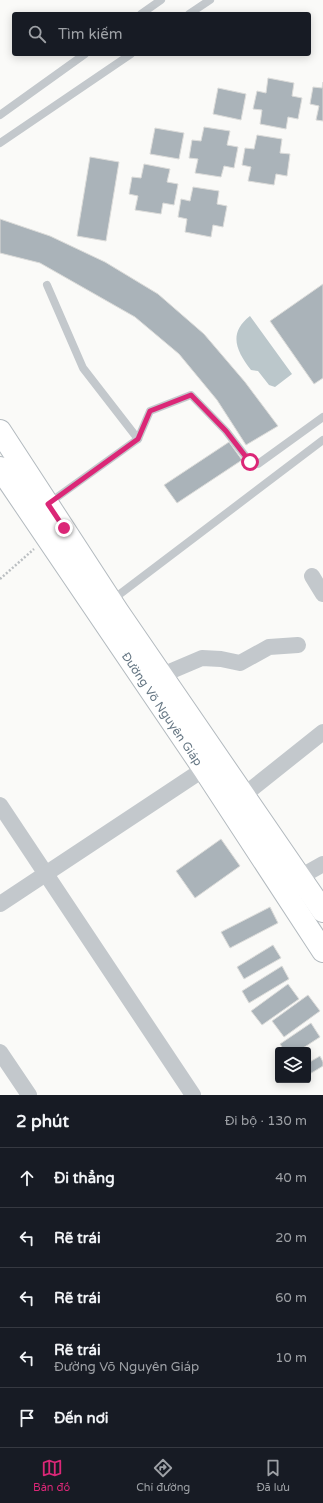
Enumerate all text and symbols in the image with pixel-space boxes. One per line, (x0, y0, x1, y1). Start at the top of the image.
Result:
search box (12, 12, 311, 56)
icon: search (26, 23, 48, 45)
text: Tìm kiếm (58, 25, 123, 43)
route start (241, 453, 259, 471)
route end (55, 519, 73, 537)
street label: Đường Võ Nguyên Giáp (119, 649, 205, 769)
map controls (275, 1047, 311, 1083)
button: layers (275, 1047, 311, 1083)
text: 2 phút (16, 1111, 69, 1132)
text: Đi bộ · 130 m (225, 1113, 307, 1129)
icon: ahead (16, 1167, 38, 1189)
text: Đi thẳng (54, 1169, 115, 1187)
text: 40 m (275, 1170, 307, 1186)
icon: left (16, 1227, 38, 1249)
text: Rẽ trái (54, 1229, 101, 1247)
text: 20 m (275, 1230, 307, 1246)
icon: left (16, 1287, 38, 1309)
text: Rẽ trái (54, 1289, 101, 1307)
text: 60 m (275, 1290, 307, 1306)
text: Rẽ trái (54, 1341, 101, 1359)
icon: left (16, 1347, 38, 1369)
text: 10 m (275, 1350, 307, 1366)
text: Đường Võ Nguyên Giáp (54, 1359, 199, 1375)
icon: arrive (16, 1407, 38, 1429)
text: Đến nơi (54, 1409, 109, 1427)
tab: Bản đồ (33, 1457, 70, 1494)
tab: Chỉ đường (136, 1457, 190, 1494)
tab: Đã lưu (256, 1457, 290, 1494)

